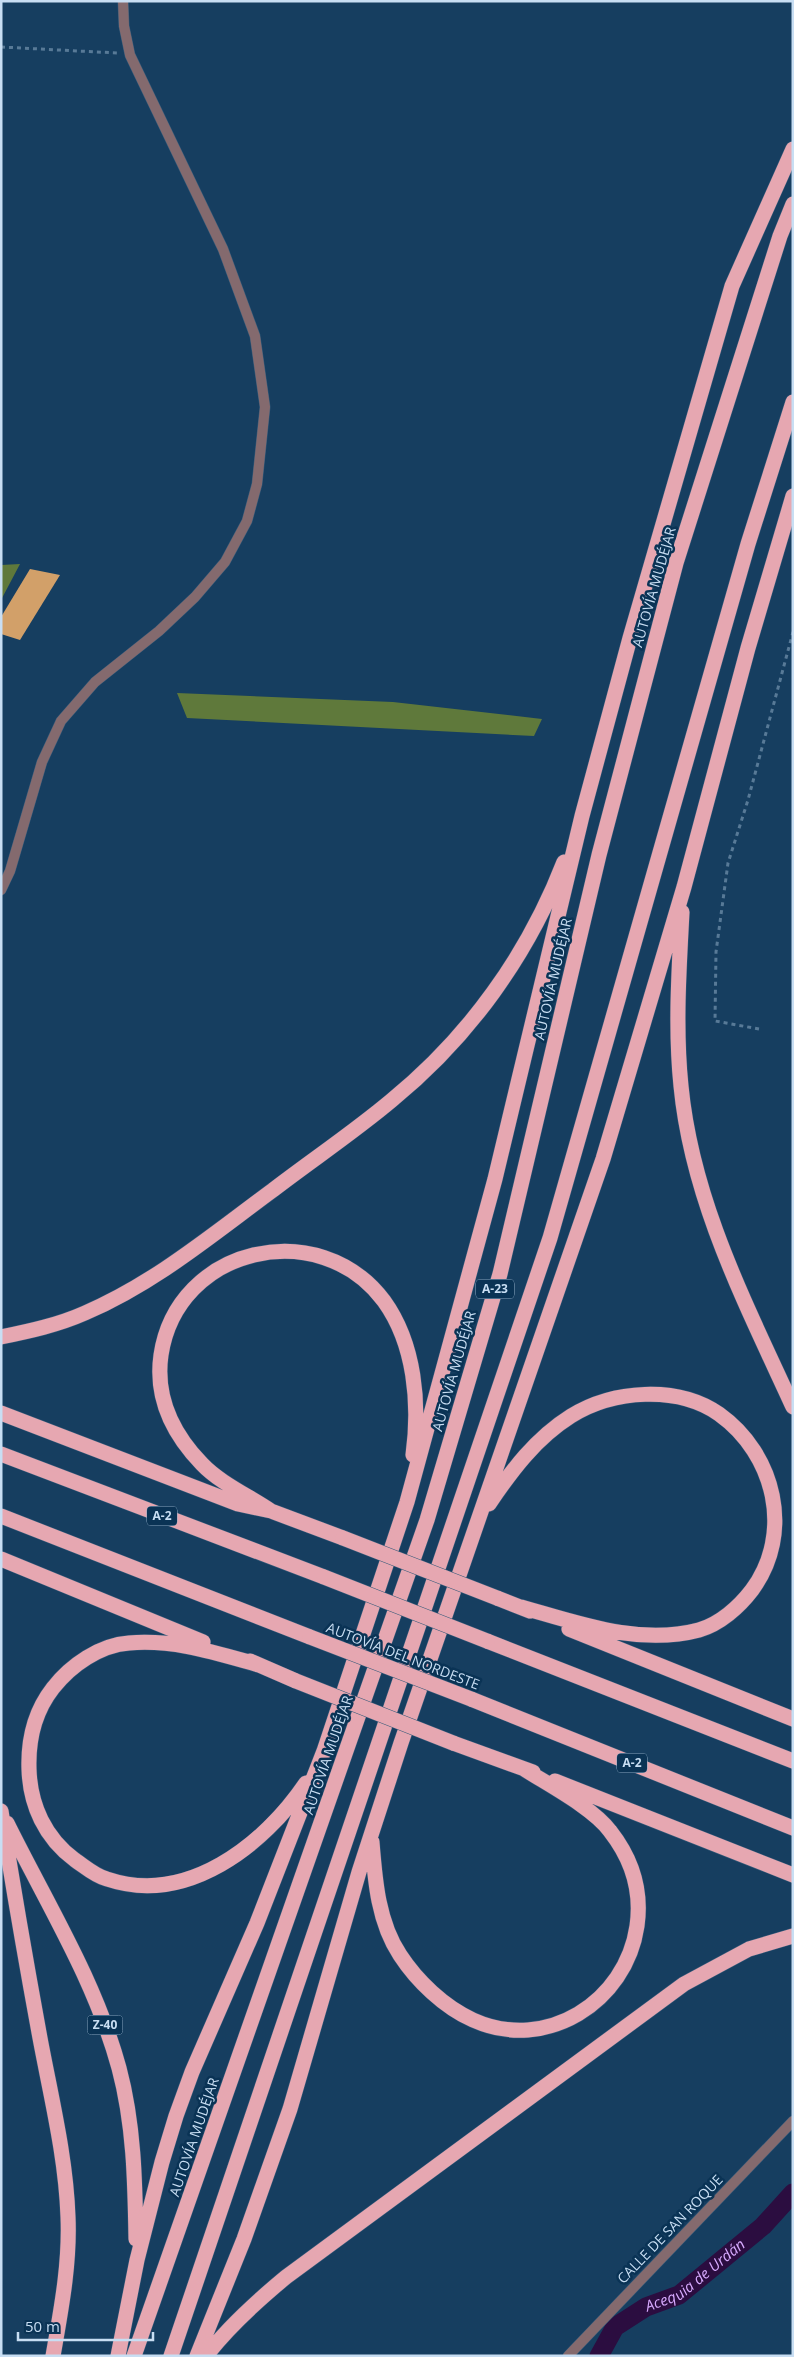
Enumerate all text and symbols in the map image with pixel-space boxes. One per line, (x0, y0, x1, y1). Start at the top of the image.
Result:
street label: AUTOVÍA MUDÉJAR (627, 524, 680, 649)
street label: AUTOVÍA MUDÉJAR (529, 916, 576, 1042)
road number: A-23 (476, 1280, 514, 1298)
street label: AUTOVÍA MUDÉJAR (427, 1308, 480, 1433)
road number: A-2 (147, 1506, 177, 1525)
street label: AUTOVÍA DEL NORDESTE (324, 1618, 482, 1694)
street label: AUTOVÍA MUDÉJAR (298, 1693, 357, 1817)
road number: A-2 (617, 1754, 647, 1772)
road number: Z-40 (88, 2016, 122, 2034)
street label: AUTOVÍA MUDÉJAR (164, 2075, 223, 2199)
street label: CALLE DE SAN ROQUE (613, 2170, 727, 2287)
water label: Acequia de Urdán (641, 2234, 749, 2316)
scale bar (18, 2310, 152, 2342)
text: 50 m (25, 2316, 60, 2336)

